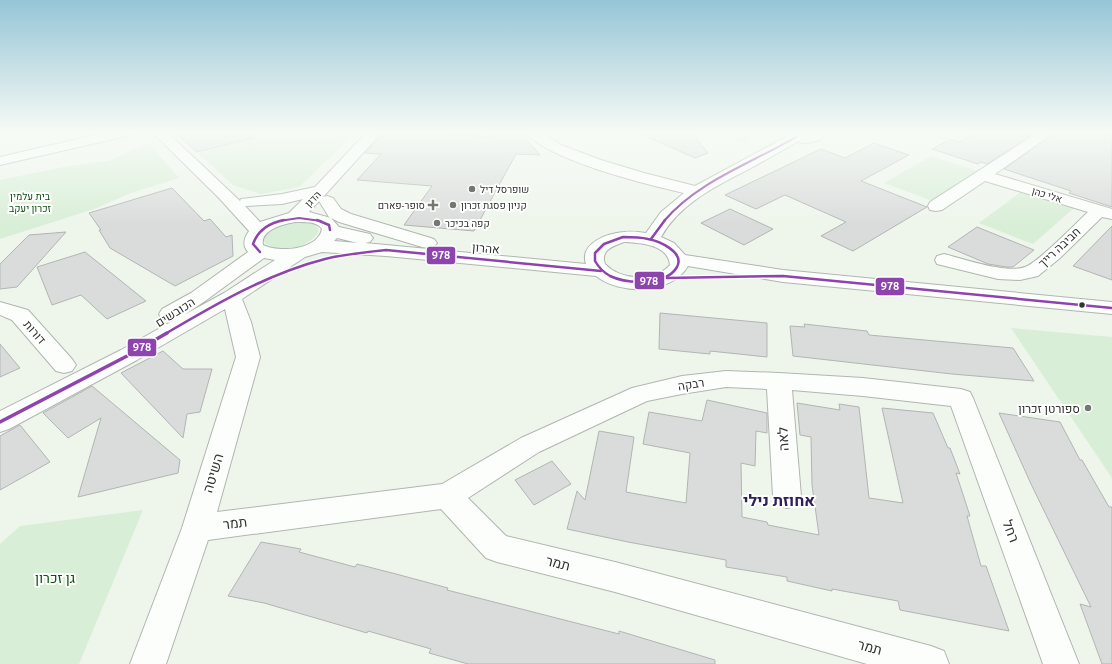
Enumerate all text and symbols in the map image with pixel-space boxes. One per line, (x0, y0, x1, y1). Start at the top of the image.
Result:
marker: שופרסל דיל (467, 184, 477, 194)
place label: שופרסל דיל (480, 184, 529, 195)
street label: אלי כהן (1031, 185, 1063, 205)
street label: הדגן (303, 189, 323, 209)
park label: בית עלמין זכרון יעקב (9, 191, 52, 214)
place label: סופר-פארם (378, 200, 425, 211)
marker: סופר-פארם (428, 200, 438, 210)
marker: קניון פסגת זכרון (448, 200, 458, 210)
place label: קניון פסגת זכרון (461, 200, 527, 211)
marker: קפה בכיכר (432, 218, 442, 228)
place label: קפה בכיכר (445, 218, 490, 229)
street label: חביבה רייך (1035, 224, 1083, 270)
street label: אהרון (472, 240, 501, 256)
line badge: 978 (426, 246, 456, 265)
text: 978 (432, 249, 450, 261)
line badge: 978 (634, 271, 665, 290)
text: 978 (640, 275, 658, 287)
line badge: 978 (875, 277, 905, 296)
text: 978 (881, 280, 899, 292)
street label: הכובשים (153, 295, 197, 329)
unlabelled marker (1077, 300, 1087, 310)
street label: דורות (21, 318, 49, 346)
line badge: 978 (127, 338, 157, 357)
text: 978 (133, 341, 151, 353)
street label: רבקה (677, 375, 705, 393)
place label: ספורטן זכרון (1018, 402, 1080, 415)
marker: ספורטן זכרון (1083, 403, 1093, 413)
street label: לאה (774, 426, 792, 452)
street label: השיטה (199, 451, 227, 495)
district label: אחוזת נילי (743, 491, 815, 509)
street label: תמר (222, 514, 248, 532)
street label: רחל (999, 518, 1023, 544)
street label: תמר (544, 552, 572, 574)
park label: גן זכרון (35, 570, 75, 586)
street label: תמר (856, 636, 884, 658)

